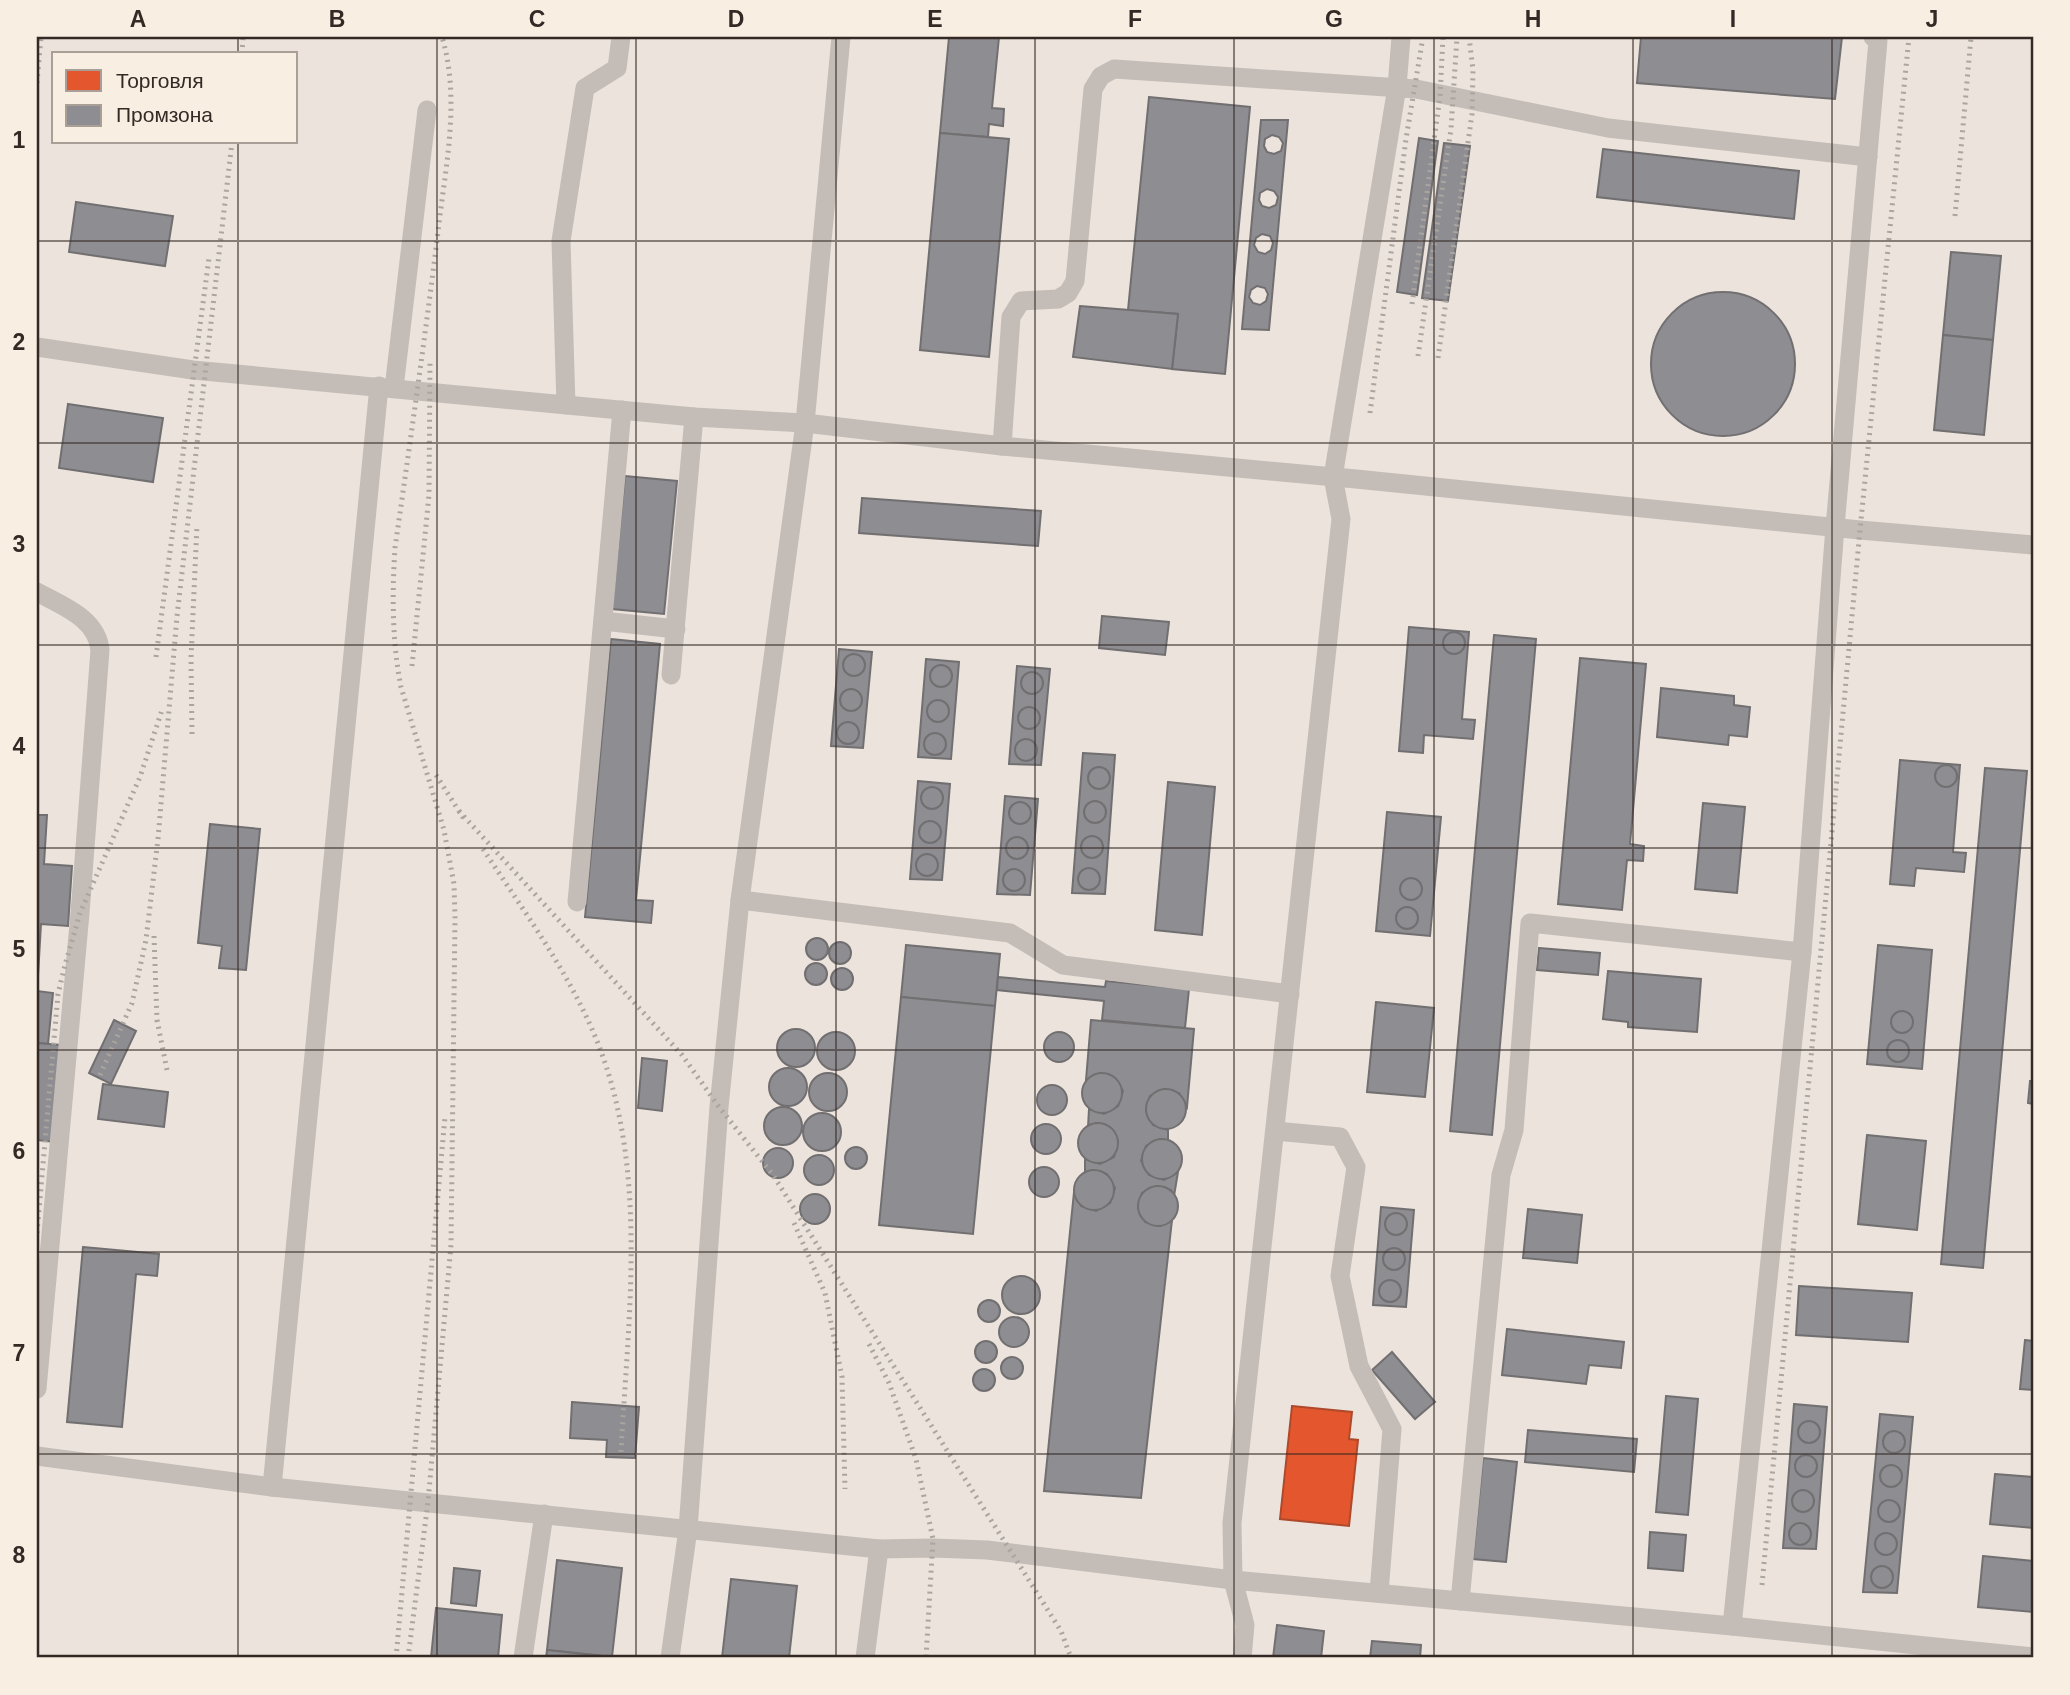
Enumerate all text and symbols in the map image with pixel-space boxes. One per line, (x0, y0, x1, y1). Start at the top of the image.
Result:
text: A (130, 6, 146, 32)
text: B (329, 6, 345, 32)
text: C (529, 6, 545, 32)
text: D (728, 6, 744, 32)
text: E (927, 6, 943, 32)
text: F (1128, 6, 1142, 32)
text: G (1325, 6, 1343, 32)
text: H (1525, 6, 1541, 32)
text: I (1730, 6, 1736, 32)
text: J (1926, 6, 1938, 32)
legend (52, 52, 298, 144)
text: Торговля (116, 69, 204, 92)
text: Промзона (116, 103, 213, 126)
text: 1 (13, 127, 26, 153)
text: 2 (13, 329, 25, 355)
text: 3 (13, 531, 25, 557)
text: 4 (13, 733, 26, 759)
text: 5 (13, 936, 26, 962)
text: 6 (13, 1138, 25, 1164)
text: 7 (13, 1340, 25, 1366)
text: 8 (13, 1542, 26, 1568)

